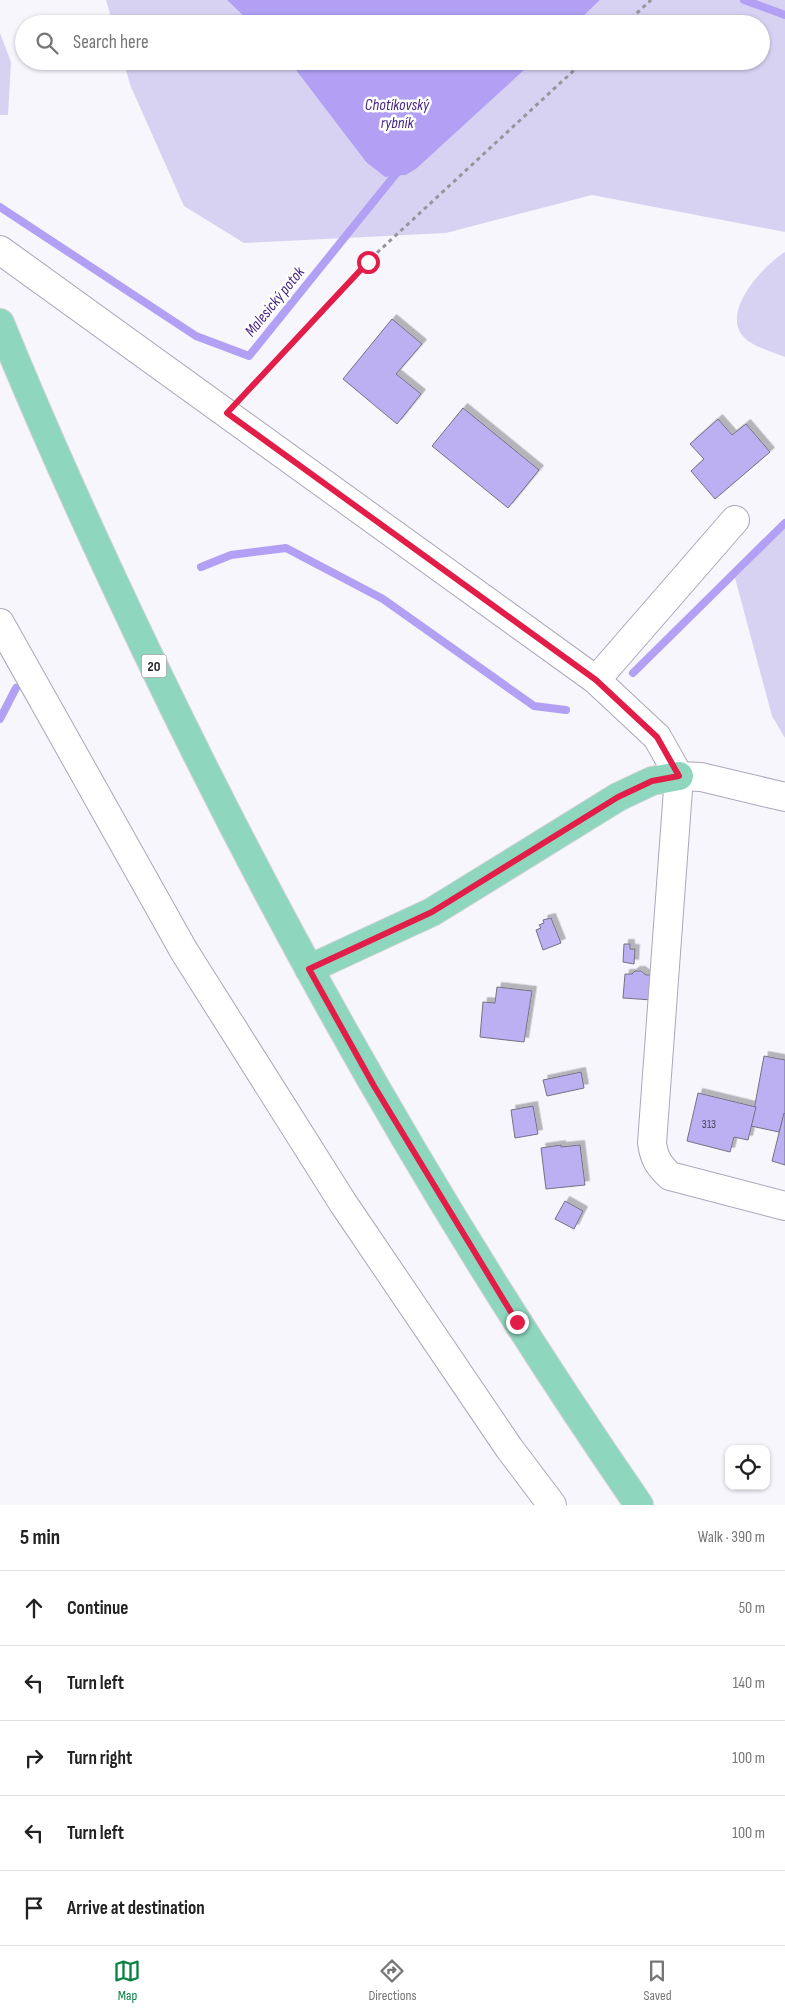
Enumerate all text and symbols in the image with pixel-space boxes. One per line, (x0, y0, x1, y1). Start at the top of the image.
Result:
search box (15, 15, 770, 70)
icon: search (33, 29, 61, 57)
text: Search here (73, 31, 149, 54)
water label: Chotíkovský rybník (365, 96, 430, 133)
route start (357, 251, 380, 274)
water label: Malesický potok (241, 262, 310, 341)
road number: 20 (142, 654, 166, 678)
house number: 313 (702, 1117, 716, 1132)
route end (506, 1311, 529, 1334)
map controls (725, 1445, 770, 1490)
button: locate (725, 1445, 770, 1490)
text: 5 min (20, 1525, 60, 1550)
text: Walk · 390 m (698, 1528, 765, 1547)
icon: ahead (20, 1594, 48, 1622)
text: Continue (67, 1597, 128, 1620)
text: 50 m (739, 1599, 765, 1618)
icon: left (20, 1669, 48, 1697)
text: Turn left (67, 1672, 124, 1695)
text: 140 m (733, 1674, 765, 1693)
icon: right (20, 1744, 48, 1772)
text: Turn right (67, 1747, 132, 1770)
text: 100 m (732, 1749, 765, 1768)
icon: left (20, 1819, 48, 1847)
text: Turn left (67, 1822, 124, 1845)
text: 100 m (732, 1824, 765, 1843)
icon: arrive (20, 1894, 48, 1922)
text: Arrive at destination (67, 1897, 205, 1920)
tab: Map (113, 1957, 141, 2004)
tab: Directions (368, 1957, 417, 2004)
tab: Saved (643, 1957, 672, 2004)

